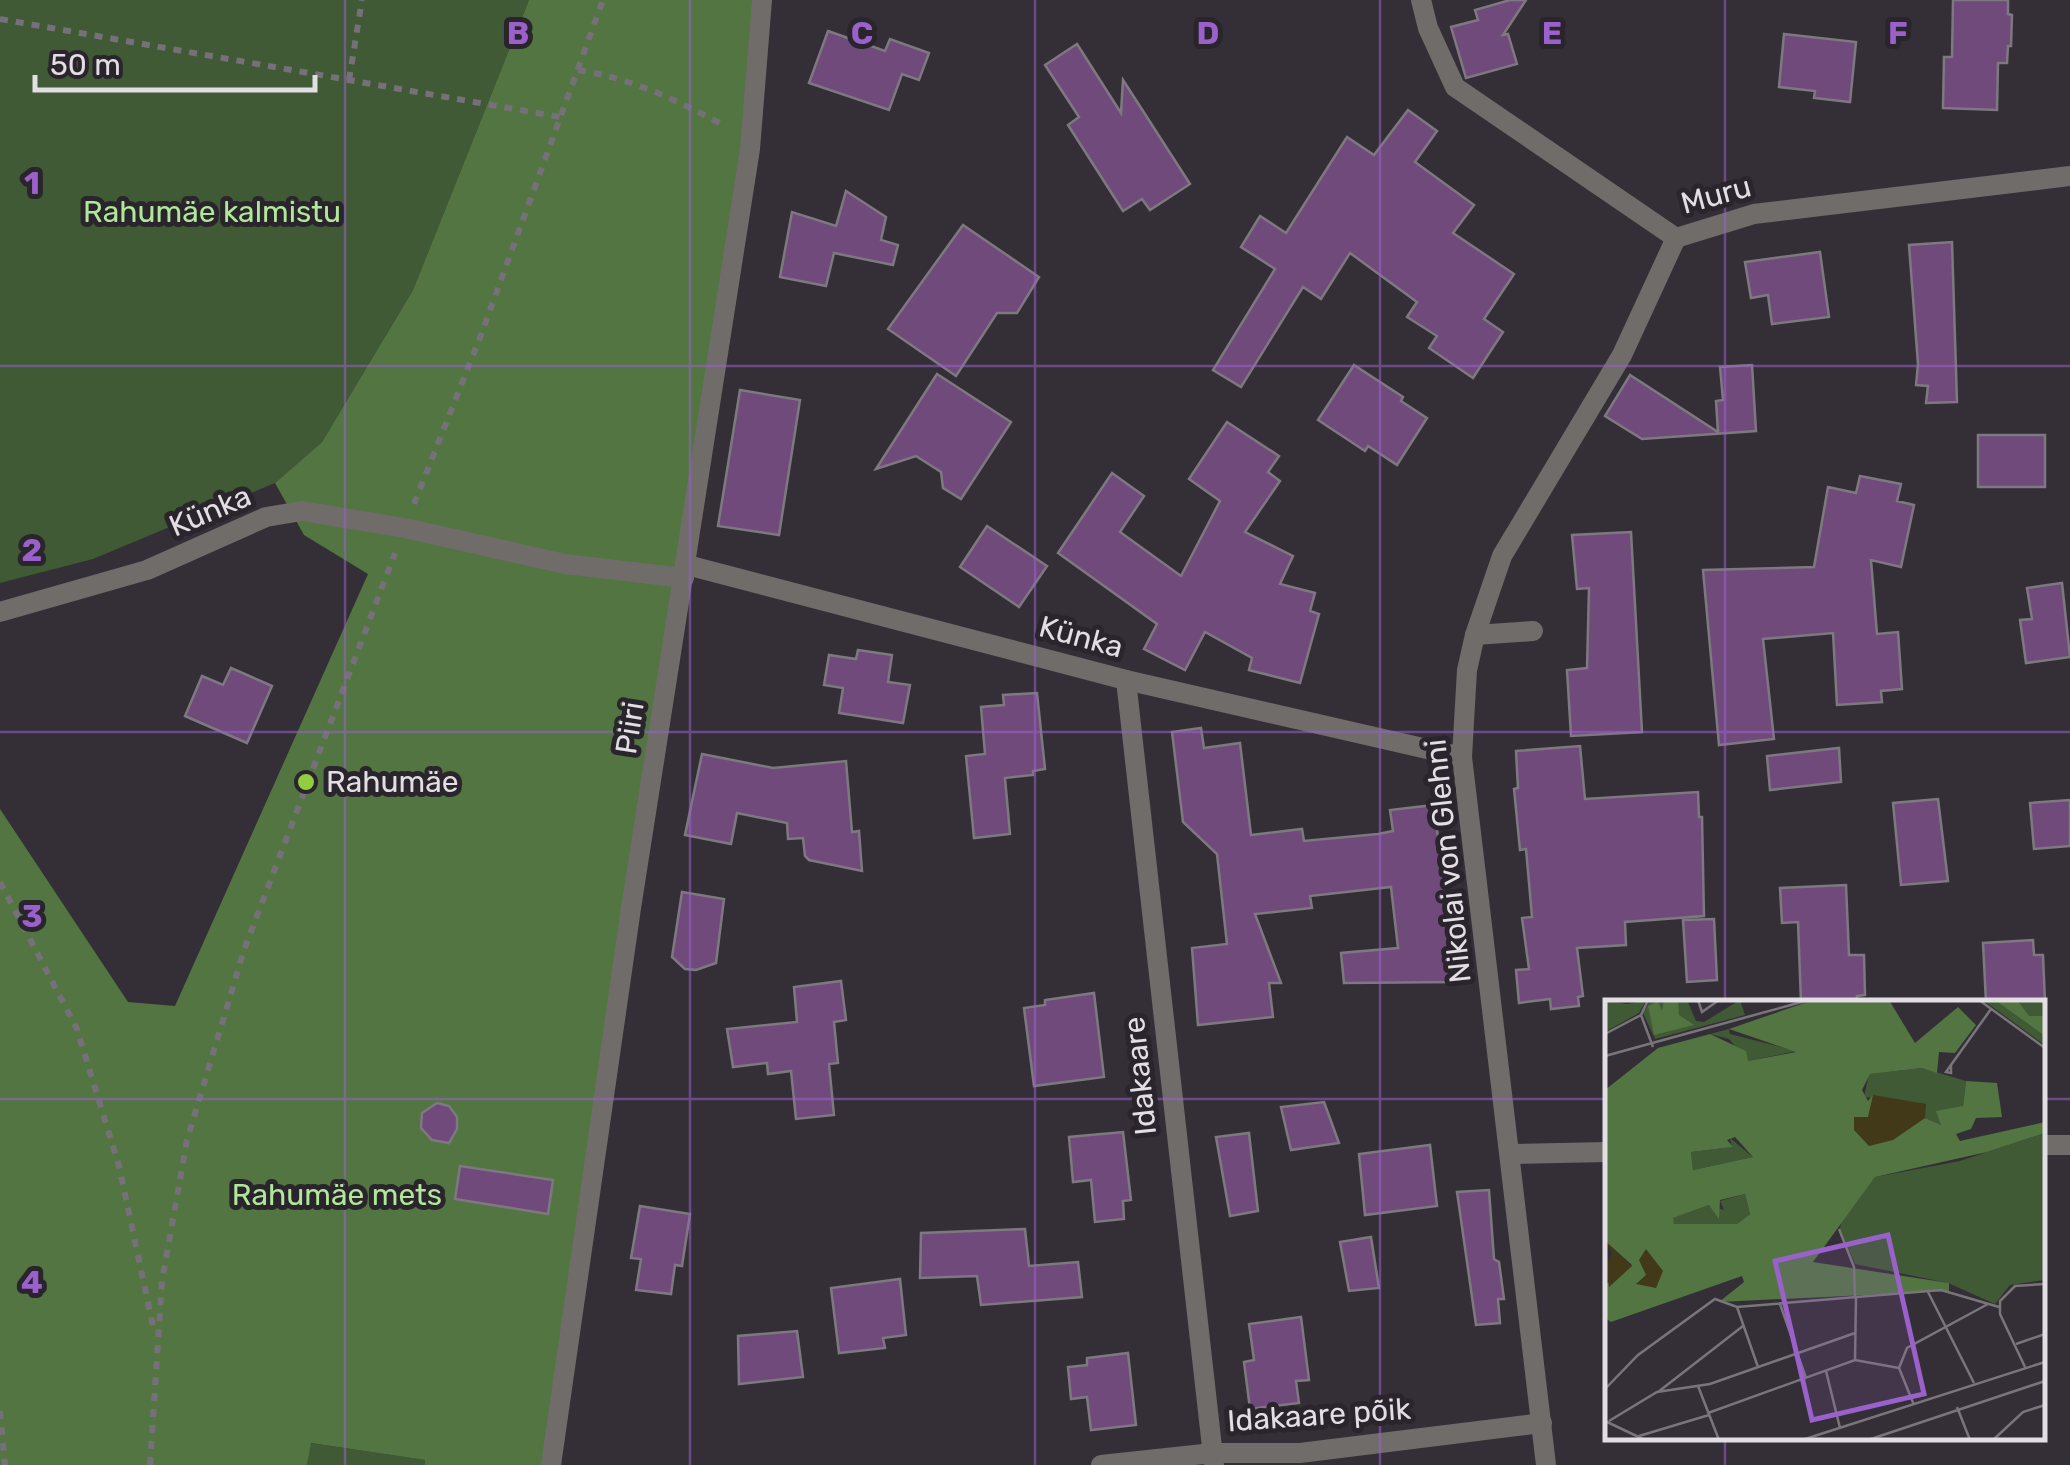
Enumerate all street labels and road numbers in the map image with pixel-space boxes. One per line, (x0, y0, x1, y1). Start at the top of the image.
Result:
street label: Muru (1677, 168, 1755, 222)
street label: Künka (164, 478, 256, 544)
street label: Künka (1035, 609, 1127, 665)
street label: Piiri (608, 699, 652, 757)
street label: Nikolai von Glehni (1417, 737, 1479, 985)
street label: Idakaare (1116, 1015, 1164, 1137)
street label: Idakaare põik (1226, 1391, 1413, 1439)

